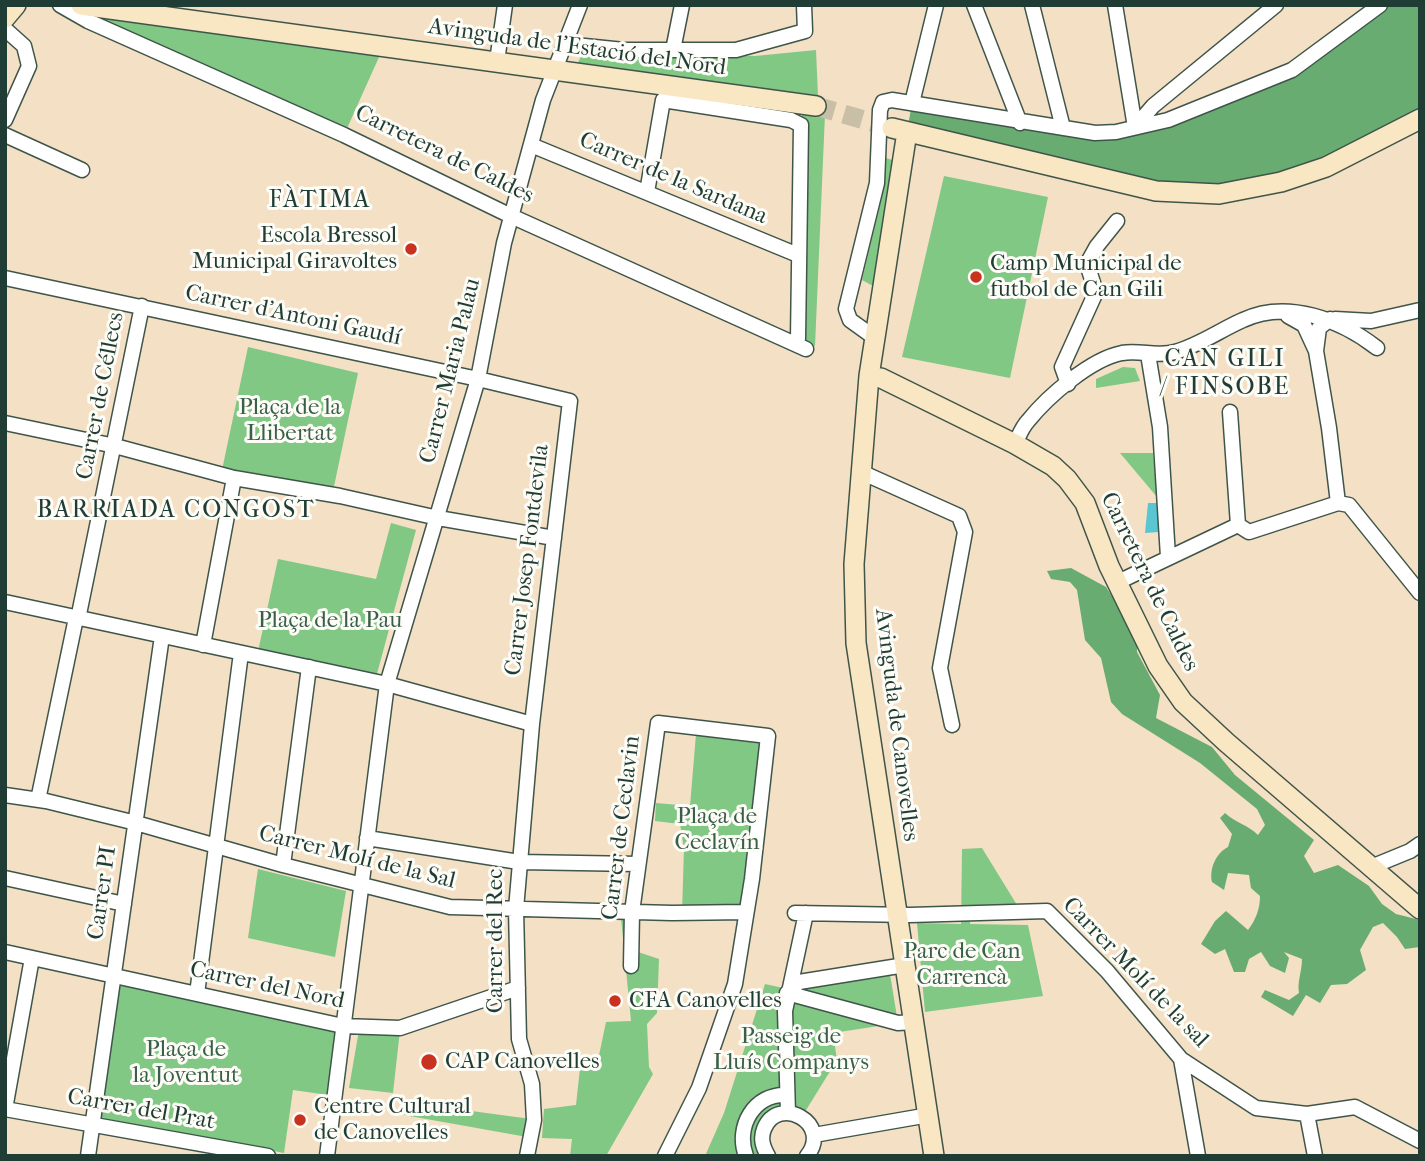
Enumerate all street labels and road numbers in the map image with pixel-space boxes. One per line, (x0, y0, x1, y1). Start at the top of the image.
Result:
street label: Avinguda de l'Estació del Nord (426, 13, 728, 83)
street label: Carretera de Caldes (350, 100, 538, 210)
street label: Carrer de la Sardana (575, 127, 771, 231)
street label: Carrer Maria Palau (415, 276, 487, 466)
street label: Carrer d'Antoni Gaudí (183, 280, 403, 352)
street label: Carrer de Céllecs (71, 310, 131, 482)
street label: Carrer Josep Fontdevila (500, 443, 556, 677)
street label: Carretera de Caldes (1094, 488, 1204, 676)
street label: Avinguda de Canovelles (868, 607, 924, 843)
street label: Carrer de Ceclavin (597, 734, 647, 922)
street label: Carrer Molí de la Sal (256, 820, 458, 896)
street label: Carrer PI (83, 844, 123, 942)
street label: Carrer del Rec (482, 869, 510, 1013)
street label: Carrer Molí de la sal (1056, 892, 1214, 1054)
street label: Carrer del Nord (187, 956, 347, 1016)
street label: Carrer del Prat (65, 1083, 217, 1137)

